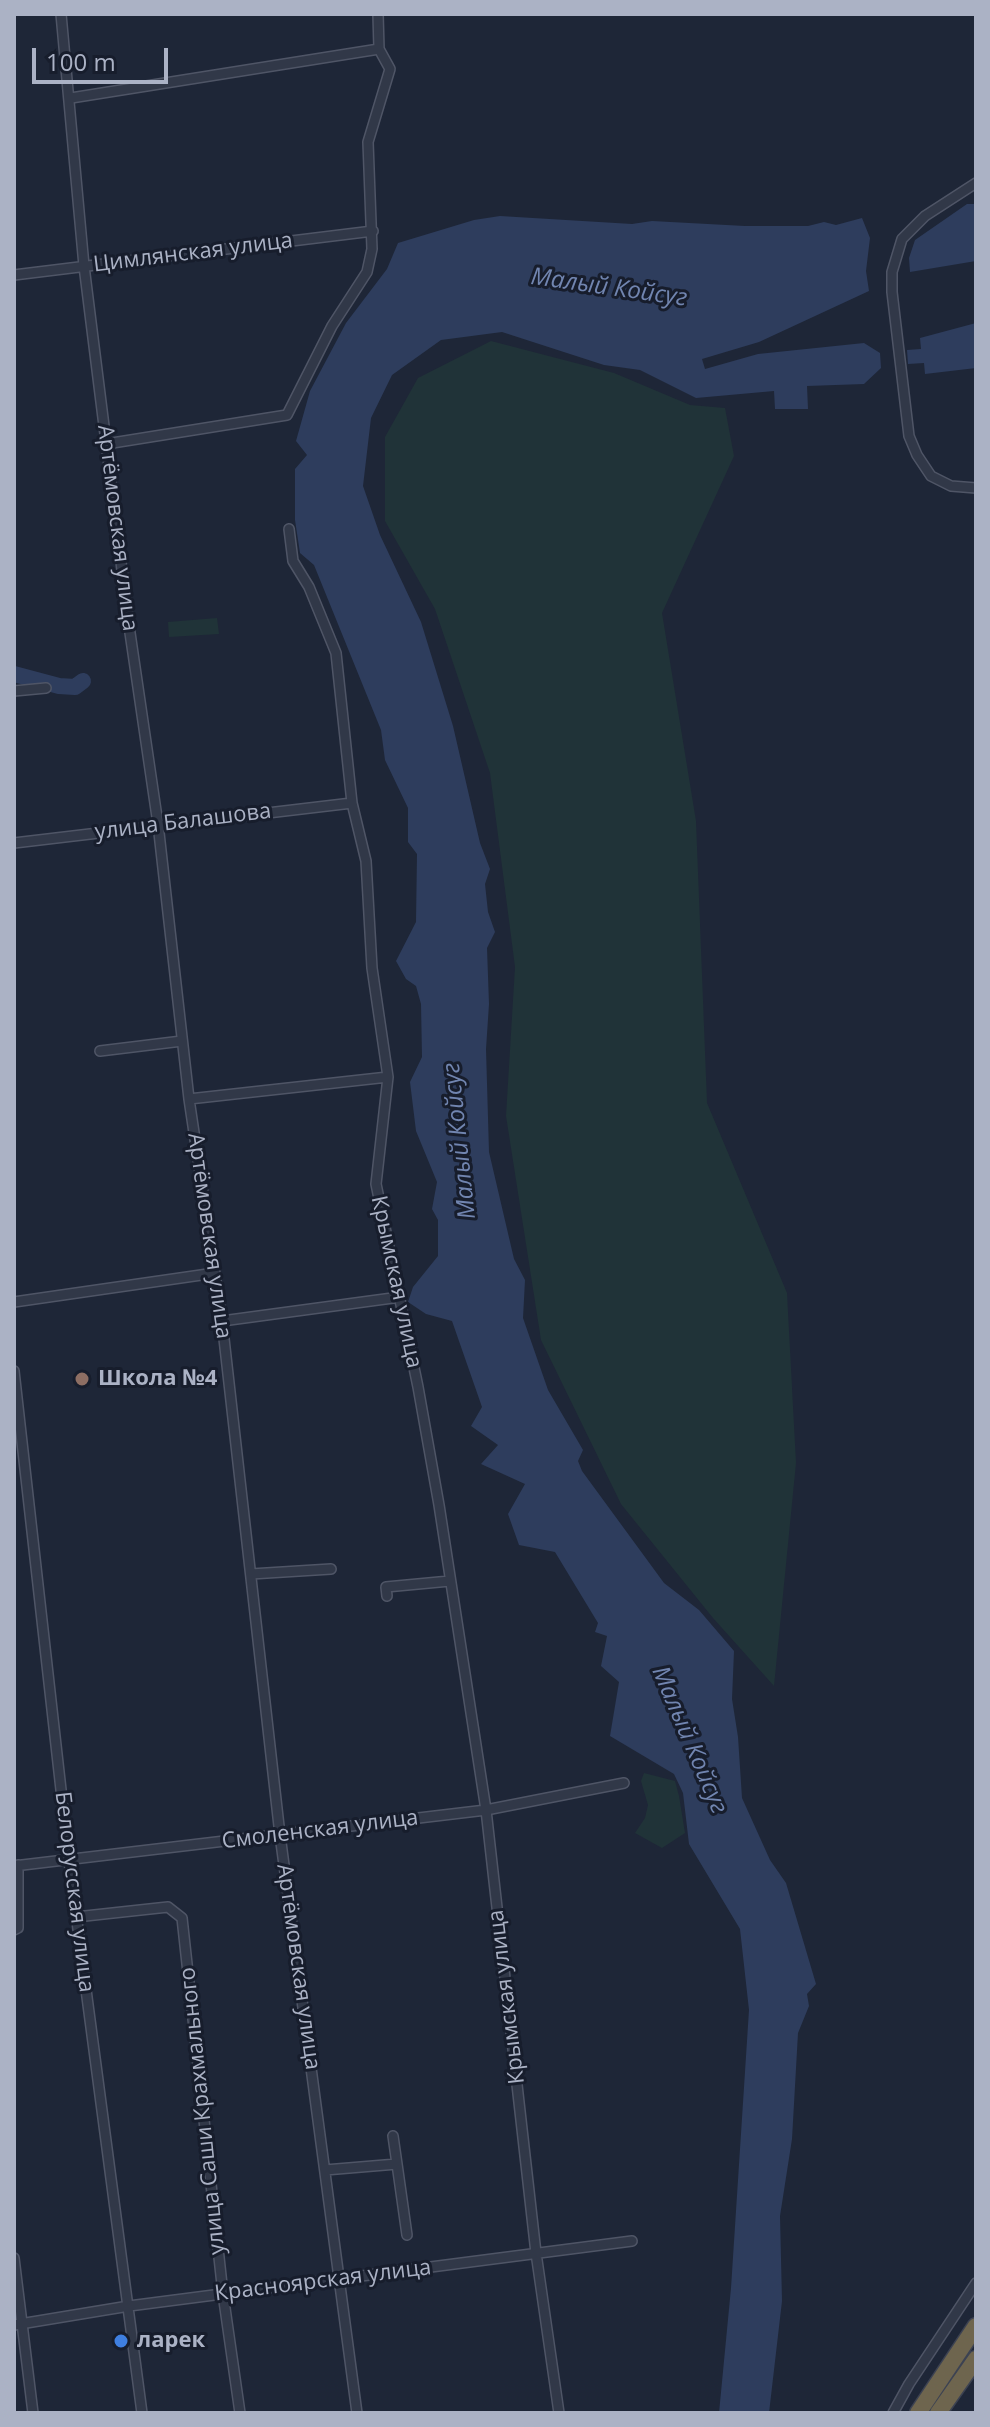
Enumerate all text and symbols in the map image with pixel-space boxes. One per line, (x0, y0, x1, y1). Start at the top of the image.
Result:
scale bar (36, 32, 172, 82)
text: 100 m (46, 45, 116, 78)
street label: Цимлянская улица (92, 228, 294, 278)
water label: Малый Койсуг (529, 263, 689, 313)
street label: Артёмовская улица (91, 423, 143, 633)
street label: улица Балашова (93, 798, 273, 846)
water label: Малый Койсуг (437, 1061, 483, 1221)
street label: Артёмовская улица (181, 1131, 237, 1341)
street label: Крымская улица (365, 1193, 427, 1371)
place label: Школа №4 (98, 1366, 217, 1392)
marker: Школа №4 (73, 1370, 91, 1388)
water label: Малый Койсуг (645, 1662, 733, 1818)
street label: Белорусская улица (49, 1790, 99, 1994)
street label: Смоленская улица (220, 1805, 420, 1855)
street label: Артёмовская улица (270, 1862, 326, 2072)
street label: Крымская улица (483, 1908, 531, 2086)
street label: улица Саши Крахмального (175, 1966, 231, 2256)
street label: Красноярская улица (213, 2255, 433, 2307)
place label: ларек (137, 2328, 205, 2354)
marker: ларек (112, 2332, 130, 2350)

